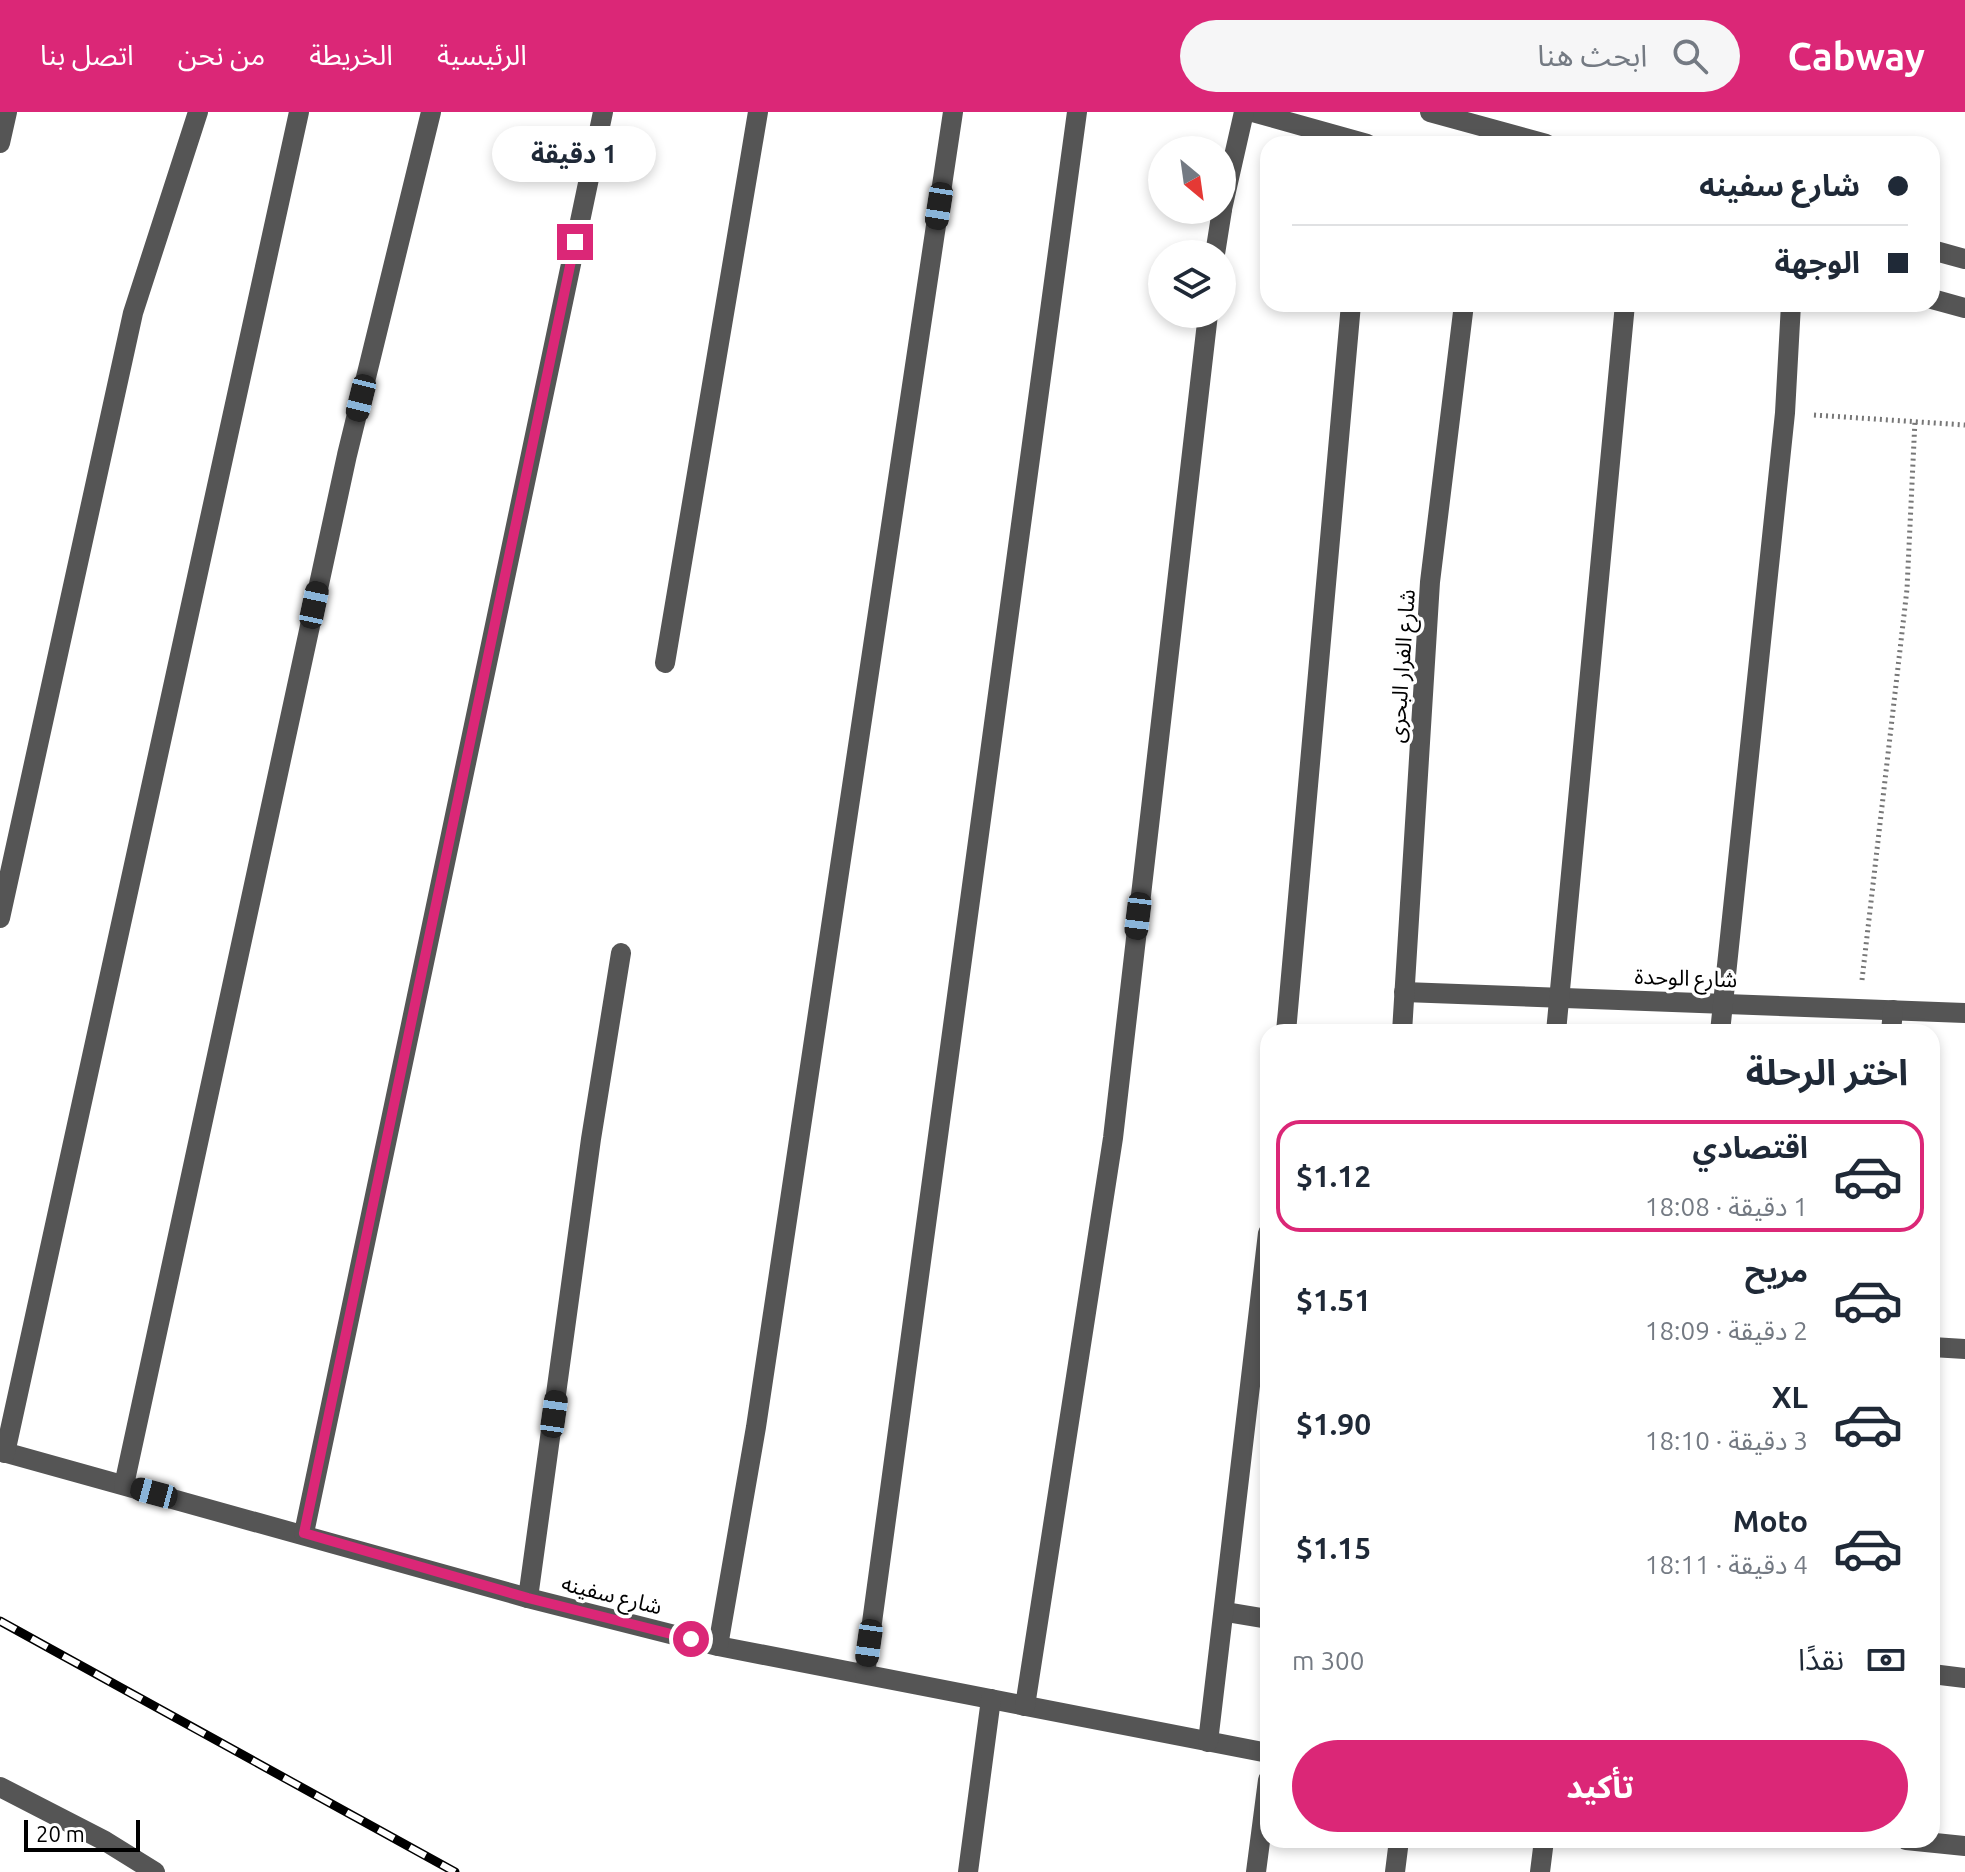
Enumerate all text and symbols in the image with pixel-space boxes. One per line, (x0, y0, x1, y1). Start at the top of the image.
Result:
search box (1180, 20, 1740, 92)
icon: search (1668, 34, 1712, 78)
text: Cabway (1788, 35, 1925, 77)
text: ابحث هنا (1537, 38, 1648, 72)
text: اتصل بنا (40, 39, 134, 70)
text: من نحن (178, 39, 265, 70)
text: الخريطة (309, 39, 393, 70)
text: الرئيسية (437, 39, 527, 70)
callout: 1 دقيقة (493, 126, 657, 182)
north arrow (1148, 136, 1236, 224)
map controls (1148, 136, 1236, 328)
text: 1 دقيقة (531, 139, 617, 168)
text: شارع سفينه (1699, 168, 1860, 202)
car (923, 180, 955, 232)
route end (557, 224, 593, 260)
button: layers (1148, 240, 1236, 328)
text: الوجهة (1775, 245, 1860, 279)
car (344, 372, 378, 424)
car (297, 579, 331, 631)
street label: شارع الفرار البحرى (1383, 588, 1424, 744)
car (1123, 891, 1153, 941)
street label: شارع الوحدة (1634, 963, 1738, 996)
text: اختر الرحلة (1746, 1051, 1908, 1092)
text: اقتصادي (1693, 1130, 1808, 1164)
icon: car (1832, 1140, 1904, 1212)
text: $1.12 (1296, 1159, 1371, 1193)
text: 1 دقيقة · 18:08 (1645, 1192, 1808, 1221)
text: مريح (1745, 1254, 1808, 1288)
icon: car (1832, 1264, 1904, 1336)
text: $1.51 (1296, 1283, 1371, 1317)
text: 2 دقيقة · 18:09 (1645, 1316, 1808, 1345)
text: XL (1772, 1380, 1808, 1414)
icon: car (1832, 1388, 1904, 1460)
car (539, 1389, 569, 1439)
text: $1.90 (1296, 1407, 1371, 1441)
text: 3 دقيقة · 18:10 (1645, 1426, 1808, 1455)
car (128, 1475, 180, 1511)
text: Moto (1733, 1504, 1808, 1538)
icon: car (1832, 1512, 1904, 1584)
text: $1.15 (1296, 1531, 1371, 1565)
text: 4 دقيقة · 18:11 (1645, 1550, 1808, 1579)
street label: شارع سفينه (558, 1569, 665, 1623)
car (854, 1618, 884, 1668)
route start (673, 1621, 709, 1657)
icon: cash (1864, 1638, 1908, 1682)
text: نقدًا (1798, 1642, 1844, 1676)
text: 300 m (1292, 1646, 1364, 1675)
button: تأكيد (1292, 1740, 1908, 1832)
scale bar (24, 1816, 140, 1852)
text: 20 m (36, 1821, 85, 1846)

